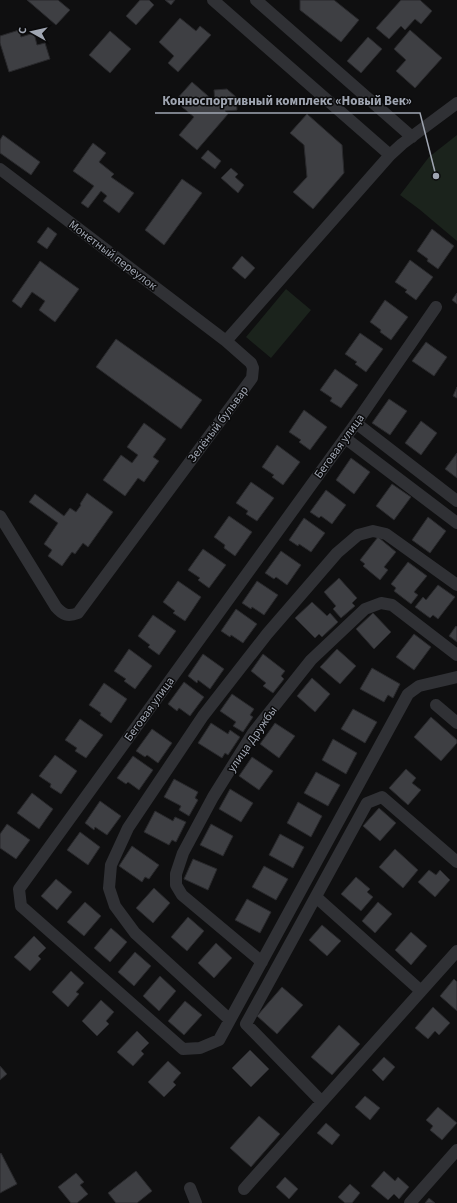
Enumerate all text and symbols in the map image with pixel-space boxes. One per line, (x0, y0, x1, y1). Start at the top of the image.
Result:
north arrow (12, 12, 52, 52)
text: С (15, 26, 31, 35)
callout: Конноспортивный комплекс «Новый Век» (155, 88, 420, 113)
text: Конноспортивный комплекс «Новый Век» (162, 92, 412, 110)
street label: Монетный переулок (65, 216, 161, 294)
street label: Зелёный бульвар (184, 382, 253, 466)
street label: Беговая улица (310, 411, 369, 482)
street label: Беговая улица (120, 674, 179, 745)
street label: улица Дружбы (223, 703, 281, 776)

